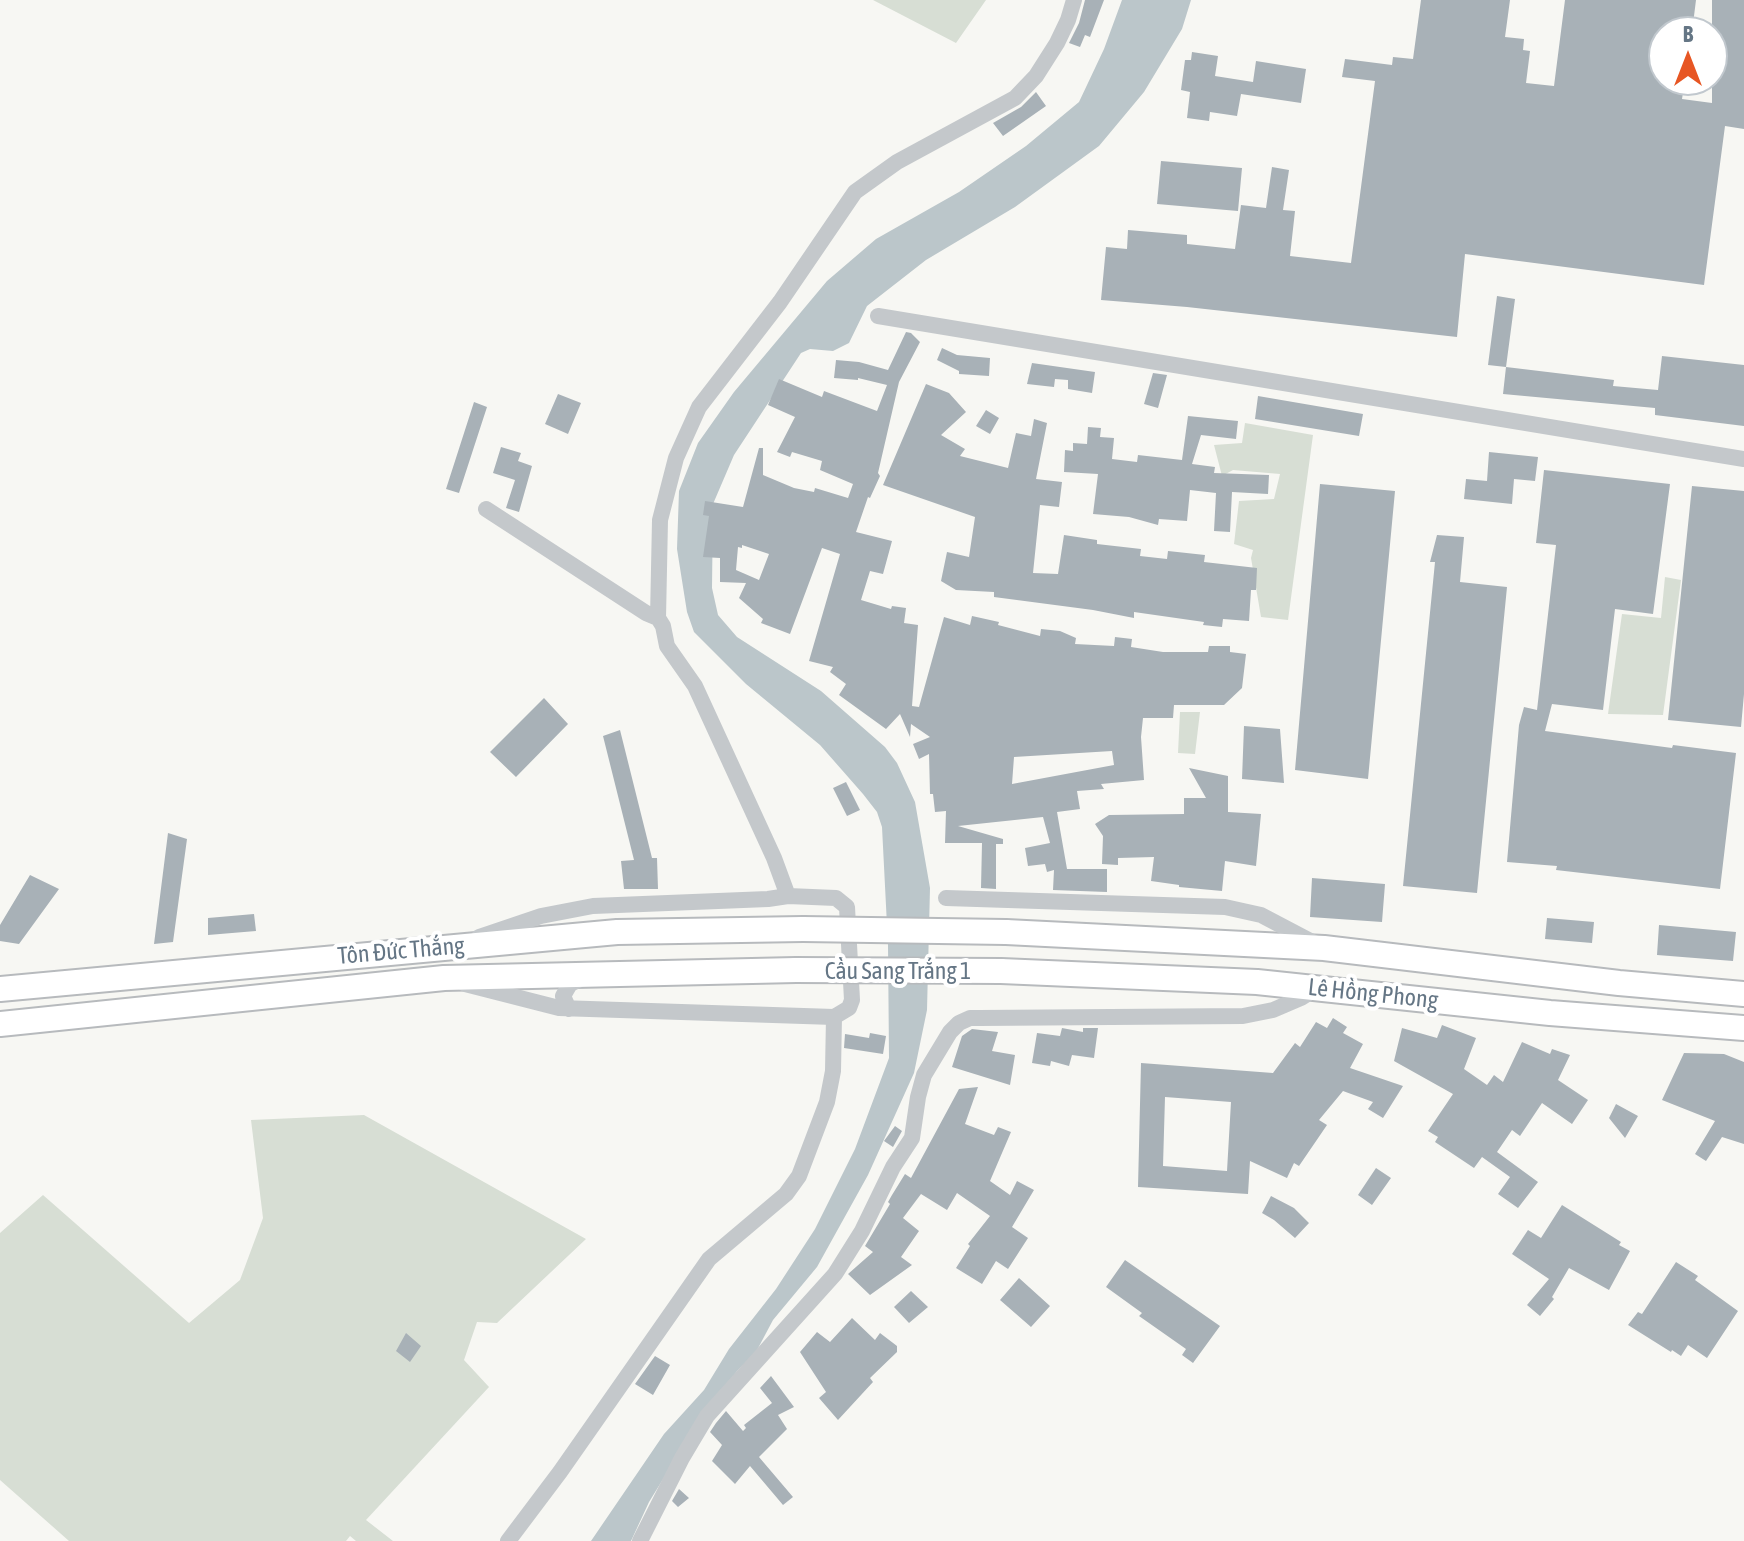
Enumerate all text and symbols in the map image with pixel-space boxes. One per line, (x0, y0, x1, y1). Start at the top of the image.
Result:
north arrow (1648, 16, 1728, 96)
text: B (1683, 21, 1693, 47)
street label: Tôn Đức Thắng (336, 931, 466, 971)
street label: Cầu Sang Trắng 1 (825, 957, 971, 985)
street label: Lê Hồng Phong (1307, 973, 1439, 1015)

